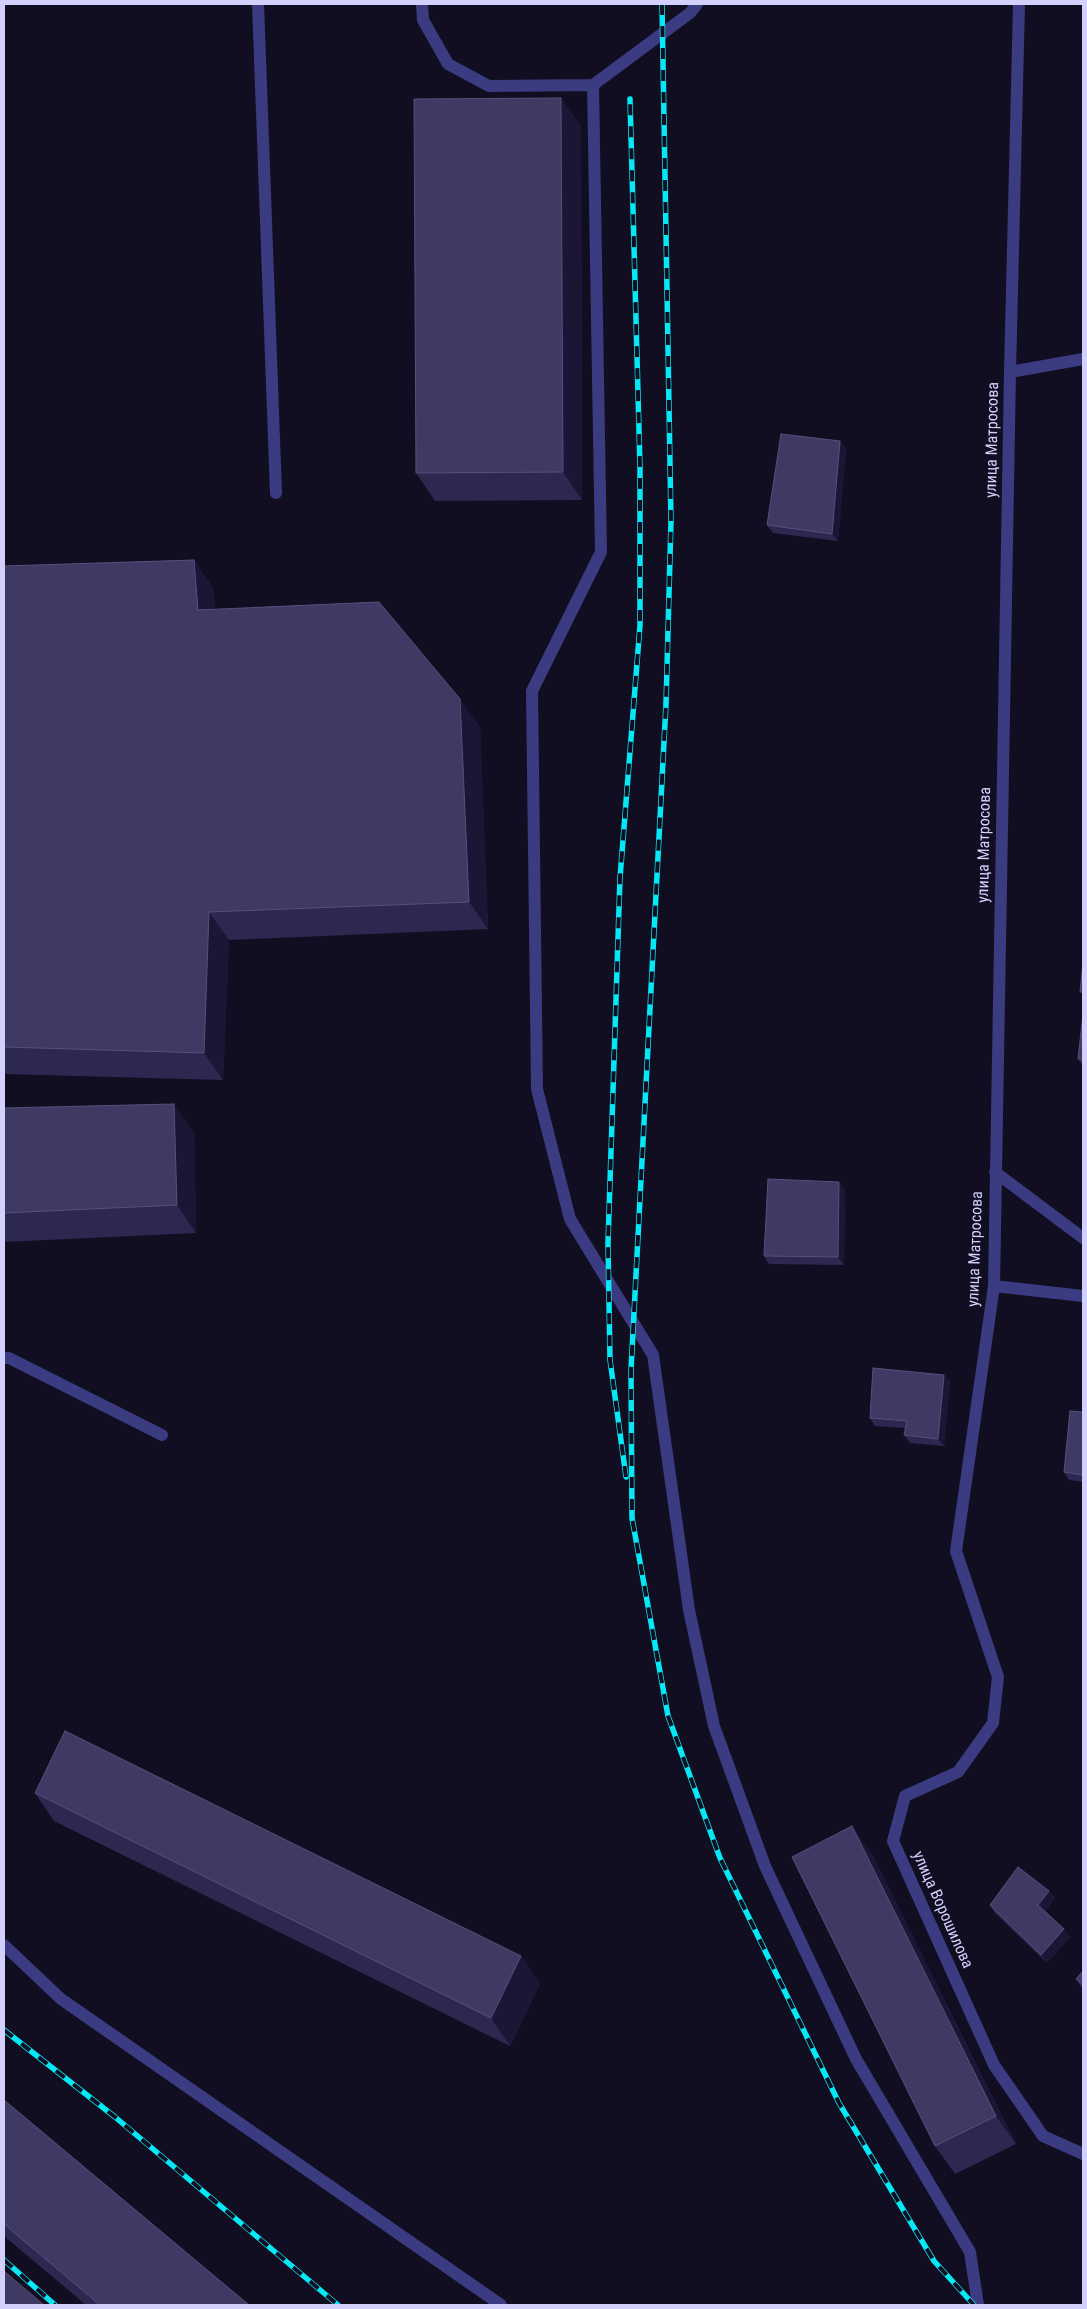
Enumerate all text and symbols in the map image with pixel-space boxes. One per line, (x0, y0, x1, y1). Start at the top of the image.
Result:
street label: улица Матросова (982, 382, 1004, 498)
street label: улица Матросова (974, 787, 996, 903)
street label: улица Матросова (964, 1191, 988, 1307)
street label: улица Ворошилова (908, 1848, 976, 1972)

